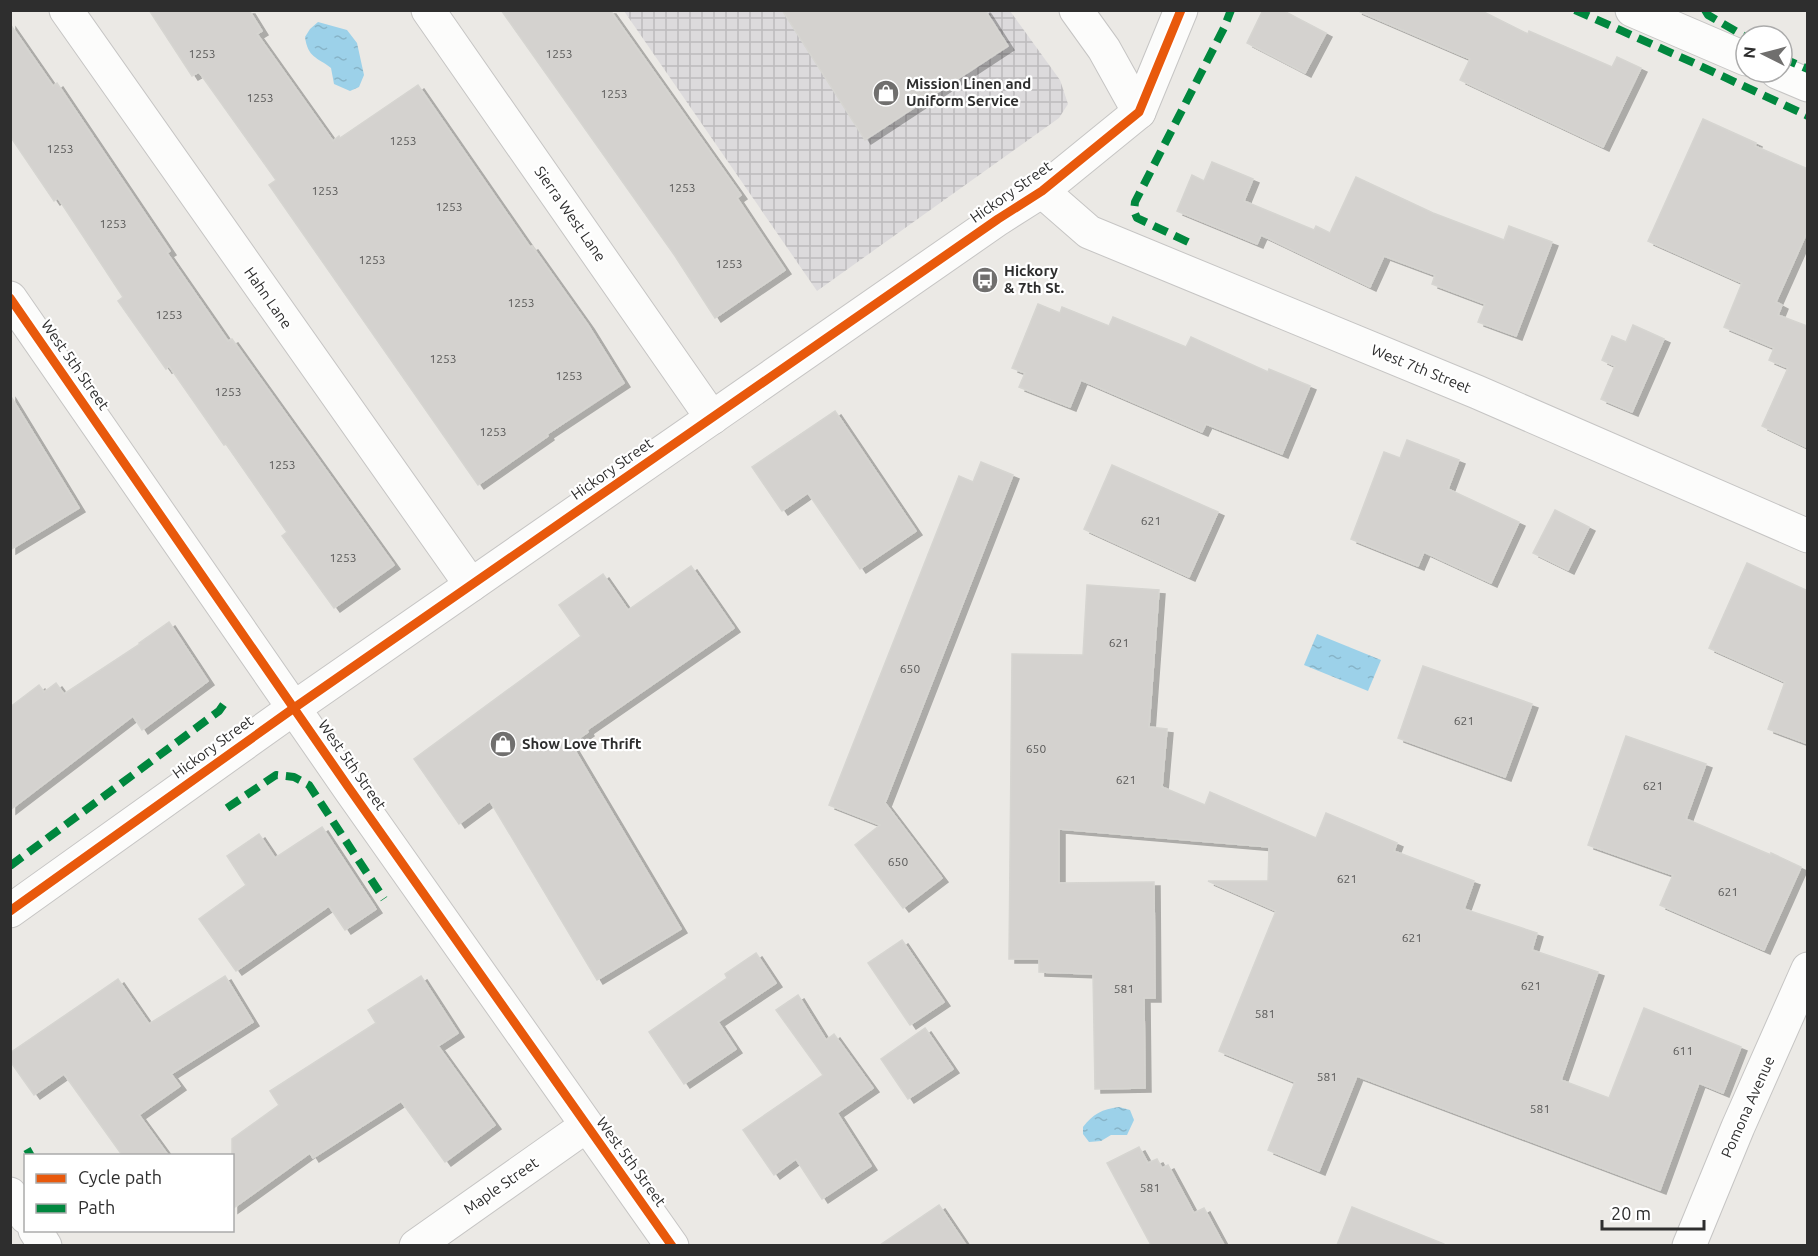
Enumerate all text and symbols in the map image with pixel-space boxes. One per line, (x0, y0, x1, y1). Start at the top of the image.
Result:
north arrow (1734, 24, 1794, 84)
text: N (1740, 46, 1759, 59)
house number: 1253 (188, 47, 216, 60)
house number: 1253 (545, 47, 573, 60)
place label: Mission Linen and Uniform Service (906, 75, 1031, 109)
shop icon: Mission Linen and Uniform Service (871, 78, 901, 108)
house number: 1253 (600, 87, 628, 100)
house number: 1253 (246, 91, 274, 104)
house number: 1253 (389, 134, 417, 147)
house number: 1253 (46, 142, 74, 155)
street label: Hickory Street (967, 157, 1055, 226)
street label: Sierra West Lane (531, 163, 610, 265)
house number: 1253 (668, 181, 696, 194)
house number: 1253 (311, 184, 339, 197)
house number: 1253 (435, 200, 463, 213)
house number: 1253 (99, 217, 127, 230)
house number: 1253 (358, 253, 386, 266)
house number: 1253 (715, 257, 743, 270)
place label: Hickory & 7th St. (1004, 262, 1064, 296)
street label: Hahn Lane (241, 264, 296, 332)
bus stop icon: Hickory & 7th St. (970, 265, 1000, 295)
house number: 1253 (507, 296, 535, 309)
house number: 1253 (155, 308, 183, 321)
street label: West 5th Street (38, 316, 113, 413)
street label: West 7th Street (1369, 341, 1474, 396)
house number: 1253 (429, 352, 457, 365)
house number: 1253 (555, 369, 583, 382)
house number: 1253 (214, 385, 242, 398)
house number: 1253 (479, 425, 507, 438)
street label: Hickory Street (568, 434, 656, 503)
house number: 1253 (268, 458, 296, 471)
house number: 621 (1141, 514, 1161, 527)
house number: 1253 (329, 551, 357, 564)
house number: 621 (1109, 636, 1129, 649)
house number: 650 (900, 662, 920, 675)
street label: Hickory Street (169, 712, 256, 782)
house number: 621 (1454, 714, 1474, 727)
street label: West 5th Street (315, 716, 390, 813)
shop icon: Show Love Thrift (488, 729, 518, 759)
place label: Show Love Thrift (522, 735, 642, 752)
house number: 650 (1026, 742, 1046, 755)
house number: 621 (1116, 773, 1136, 786)
house number: 621 (1643, 779, 1663, 792)
house number: 650 (888, 855, 908, 868)
house number: 621 (1337, 872, 1357, 885)
house number: 621 (1718, 885, 1738, 898)
house number: 621 (1402, 931, 1422, 944)
house number: 621 (1521, 979, 1541, 992)
house number: 581 (1114, 982, 1134, 995)
house number: 581 (1255, 1007, 1275, 1020)
house number: 611 (1673, 1044, 1693, 1057)
street label: Pomona Avenue (1717, 1053, 1778, 1160)
house number: 581 (1317, 1070, 1337, 1083)
house number: 581 (1530, 1102, 1550, 1115)
street label: West 5th Street (593, 1114, 669, 1210)
legend (24, 1154, 234, 1232)
street label: Maple Street (460, 1154, 541, 1218)
text: Cycle path (78, 1167, 162, 1187)
house number: 581 (1140, 1181, 1160, 1194)
scale bar (1602, 1193, 1704, 1231)
text: Path (78, 1197, 115, 1217)
text: 20 m (1611, 1203, 1651, 1223)

